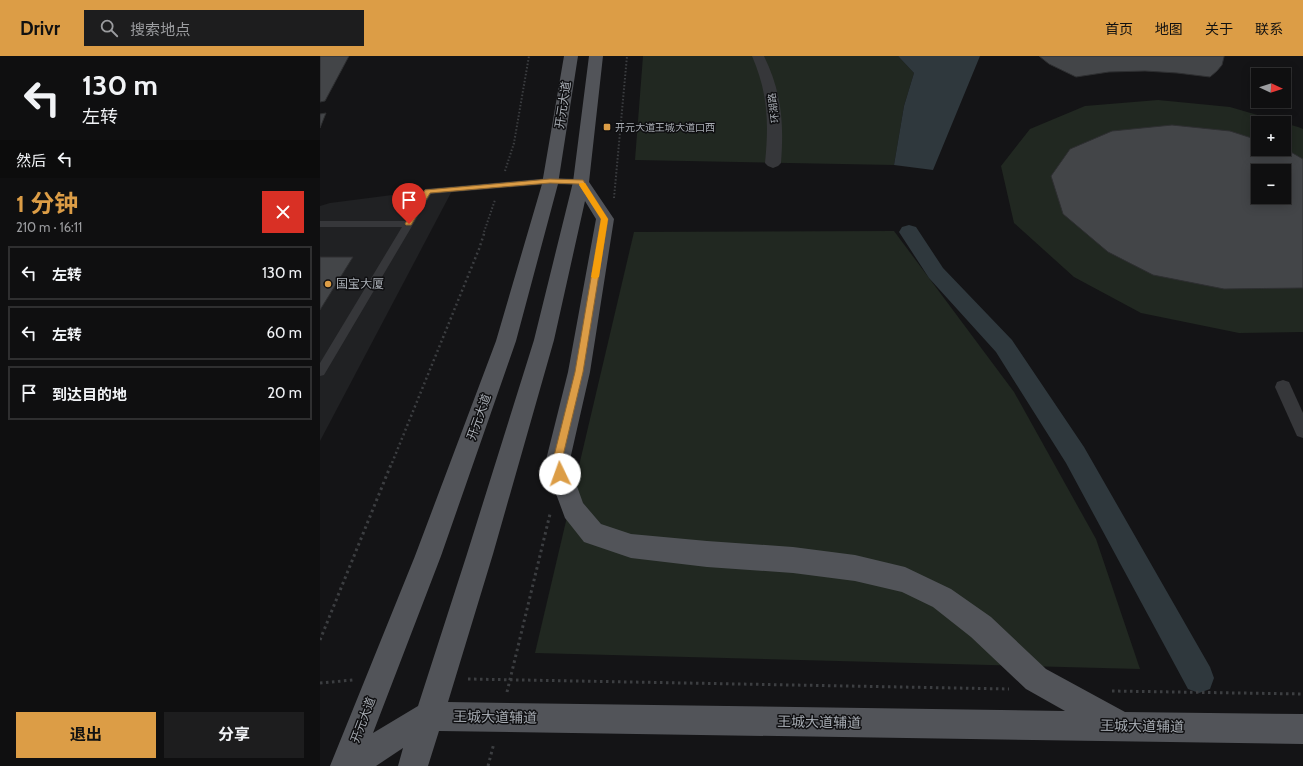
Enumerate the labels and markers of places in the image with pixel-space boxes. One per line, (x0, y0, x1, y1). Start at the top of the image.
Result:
place label: 开元大道王城大道口西 (615, 121, 715, 134)
marker: 开元大道王城大道口西 (602, 122, 612, 132)
pin (392, 183, 426, 224)
place label: 国宝大厦 (336, 276, 384, 291)
marker: 国宝大厦 (323, 279, 333, 289)

